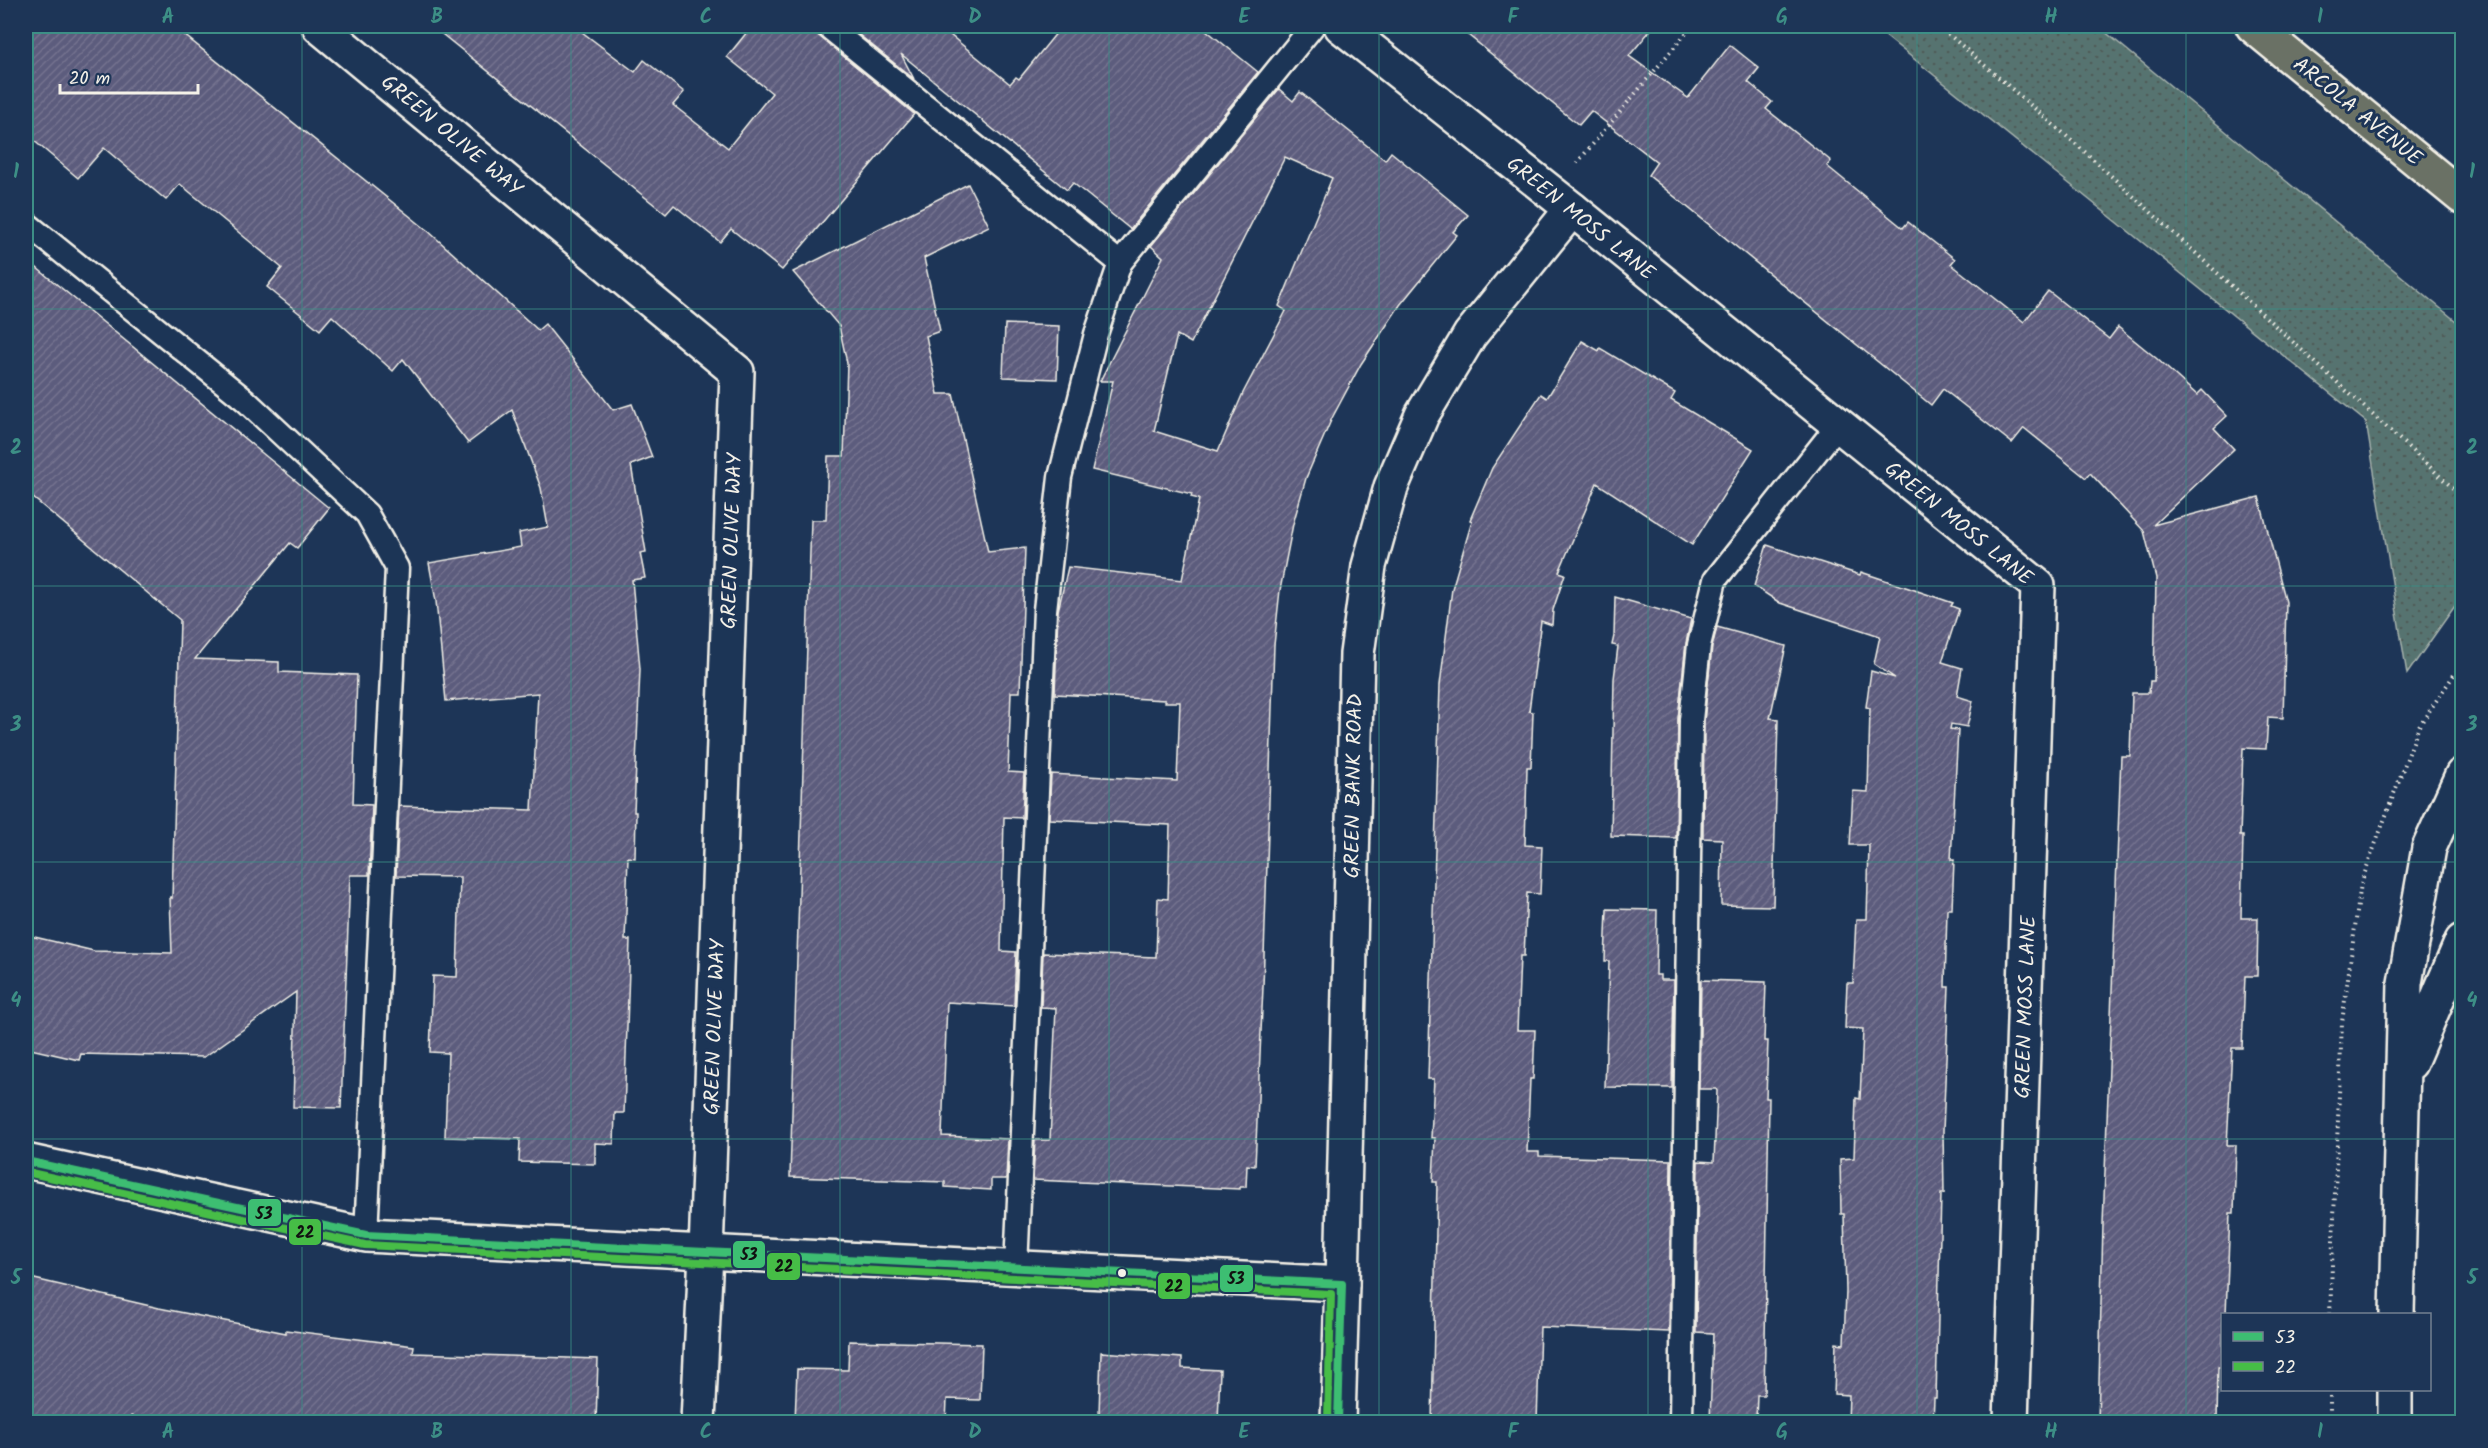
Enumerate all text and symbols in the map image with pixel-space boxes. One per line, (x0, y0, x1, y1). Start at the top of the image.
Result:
text: A (162, 2, 174, 34)
text: B (431, 2, 443, 34)
text: C (700, 2, 712, 34)
text: D (968, 2, 982, 34)
text: E (1238, 2, 1250, 34)
text: F (1508, 2, 1520, 34)
text: G (1776, 2, 1788, 34)
text: H (2044, 2, 2058, 34)
text: I (2317, 2, 2323, 34)
street label: ARCOLA AVENUE (2285, 49, 2430, 175)
scale bar (60, 57, 198, 95)
text: 20 m (69, 65, 110, 94)
street label: GREEN OLIVE WAY (373, 67, 530, 206)
street label: GREEN MOSS LANE (1498, 149, 1662, 290)
text: 1 (13, 157, 19, 189)
text: 1 (2469, 157, 2475, 189)
text: 2 (10, 433, 22, 465)
text: 2 (2466, 433, 2478, 465)
street label: GREEN OLIVE WAY (713, 451, 752, 630)
street label: GREEN MOSS LANE (1876, 454, 2040, 595)
street label: GREEN BANK ROAD (1336, 693, 1373, 879)
text: 3 (10, 710, 22, 742)
text: 3 (2466, 710, 2478, 742)
street label: GREEN MOSS LANE (2007, 914, 2046, 1099)
street label: GREEN OLIVE WAY (696, 937, 735, 1116)
text: 4 (11, 986, 22, 1018)
text: 4 (2467, 986, 2478, 1018)
line badge: 53 (247, 1198, 282, 1227)
text: 53 (255, 1202, 273, 1227)
line badge: 22 (288, 1218, 322, 1246)
text: 22 (296, 1221, 314, 1246)
line badge: 53 (732, 1240, 766, 1269)
text: 53 (740, 1243, 758, 1268)
line badge: 22 (766, 1252, 801, 1281)
text: 22 (775, 1255, 793, 1280)
text: 5 (10, 1263, 23, 1295)
text: 5 (2466, 1263, 2479, 1295)
line badge: 53 (1219, 1264, 1254, 1293)
unlabelled marker (1116, 1267, 1128, 1279)
text: 53 (1227, 1267, 1245, 1292)
line badge: 22 (1157, 1272, 1191, 1300)
text: 22 (1165, 1275, 1183, 1300)
legend (2221, 1313, 2431, 1391)
text: 53 (2275, 1324, 2295, 1353)
text: 22 (2275, 1354, 2296, 1383)
text: A (162, 1417, 174, 1448)
text: B (431, 1417, 443, 1448)
text: C (700, 1417, 712, 1448)
text: D (968, 1417, 982, 1448)
text: E (1238, 1417, 1250, 1448)
text: F (1508, 1417, 1520, 1448)
text: G (1776, 1417, 1788, 1448)
text: H (2044, 1417, 2058, 1448)
text: I (2317, 1417, 2323, 1448)

